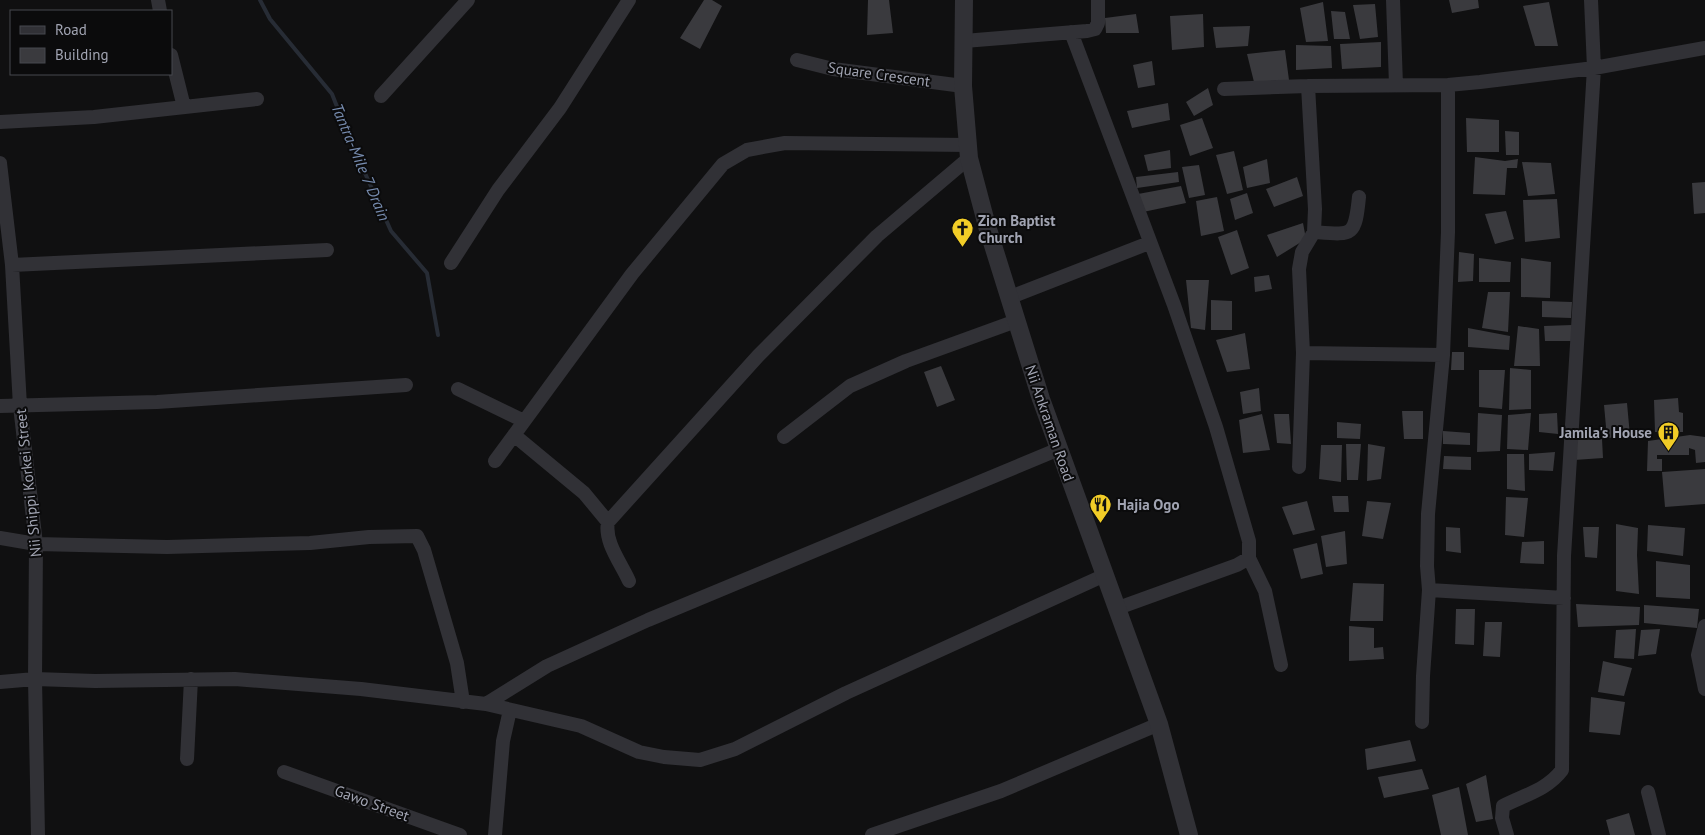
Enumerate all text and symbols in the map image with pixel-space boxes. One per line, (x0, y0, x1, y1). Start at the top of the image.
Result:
legend (10, 10, 172, 75)
text: Road (55, 20, 87, 39)
text: Building (55, 45, 109, 64)
street label: Square Crescent (827, 57, 931, 91)
water label: Tantra-Mile 7 Drain (327, 100, 395, 224)
place label: Zion Baptist Church (978, 211, 1056, 247)
church icon: Zion Baptist Church (950, 217, 974, 248)
street label: Nii Ankraman Road (1021, 362, 1079, 484)
street label: Nii Shippi Korkei Street (11, 408, 45, 558)
building icon: Jamila's House (1656, 420, 1680, 451)
place label: Jamila's House (1559, 423, 1652, 442)
restaurant icon: Hajia Ogo (1089, 492, 1113, 523)
place label: Hajia Ogo (1117, 495, 1179, 514)
street label: Gawo Street (332, 781, 412, 825)

